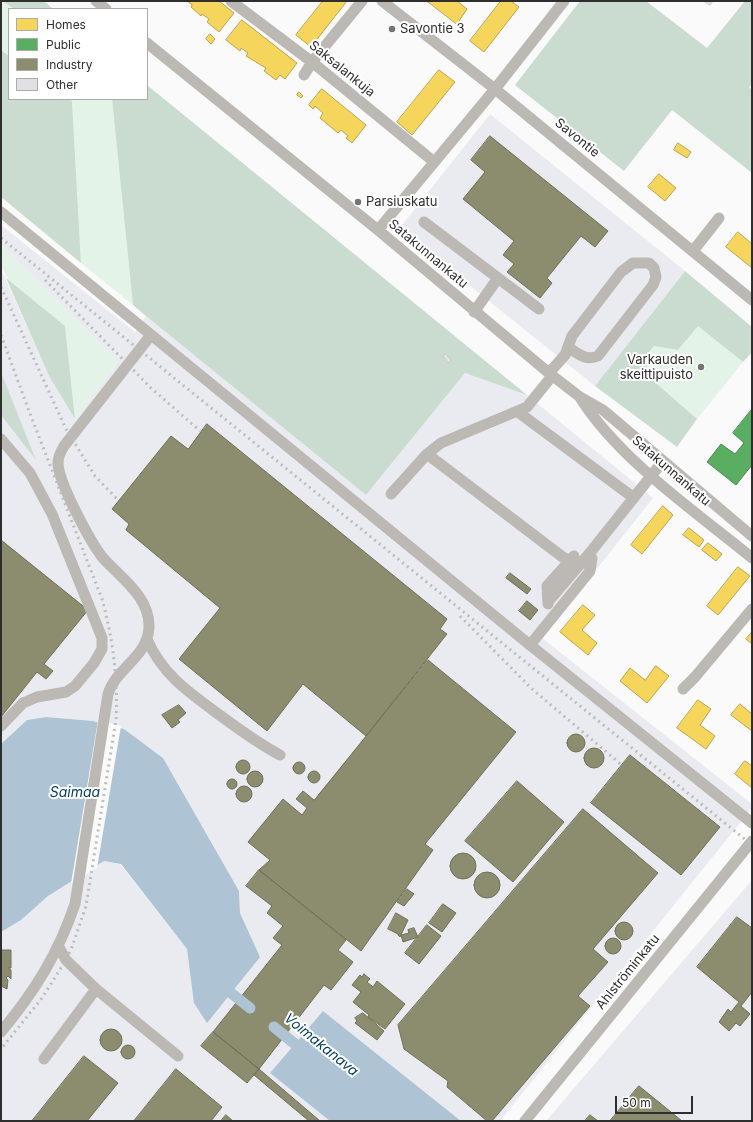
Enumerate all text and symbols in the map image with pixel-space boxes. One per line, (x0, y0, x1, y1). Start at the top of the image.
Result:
legend (8, 8, 148, 100)
text: Homes (46, 17, 86, 32)
place label: Savontie 3 (400, 21, 465, 37)
marker: Savontie 3 (387, 24, 397, 34)
text: Public (46, 37, 81, 52)
street label: Saksalankuja (306, 38, 378, 100)
text: Industry (46, 57, 92, 72)
text: Other (46, 77, 78, 92)
street label: Savontie (552, 115, 602, 161)
place label: Parsiuskatu (366, 194, 437, 210)
marker: Parsiuskatu (353, 197, 363, 207)
street label: Satakunnankatu (385, 216, 471, 292)
place label: Varkauden skeittipuisto (620, 352, 693, 383)
marker: Varkauden skeittipuisto (696, 362, 706, 372)
street label: Satakunnankatu (629, 433, 713, 509)
water label: Saimaa (50, 785, 100, 801)
street label: Ahlströminkatu (593, 931, 663, 1013)
water label: Voimakanava (281, 1010, 361, 1080)
scale bar (617, 1088, 695, 1114)
text: 50 m (622, 1095, 651, 1110)

